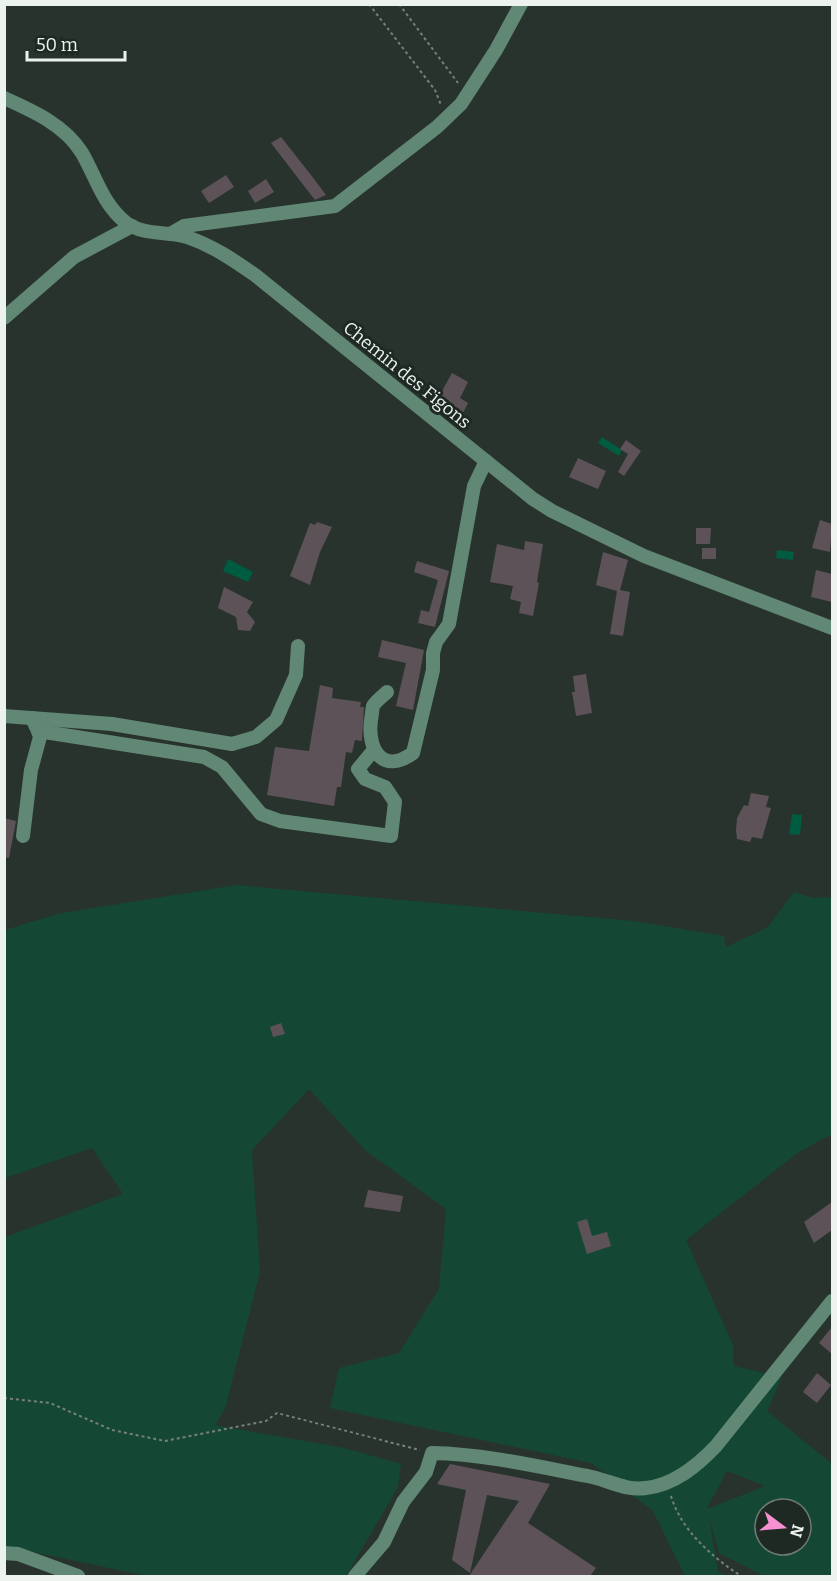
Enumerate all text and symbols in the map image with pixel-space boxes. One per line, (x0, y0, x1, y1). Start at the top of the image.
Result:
scale bar (27, 24, 124, 62)
text: 50 m (36, 34, 78, 56)
street label: Chemin des Figons (339, 317, 475, 433)
north arrow (753, 1497, 813, 1557)
text: N (786, 1522, 808, 1540)

